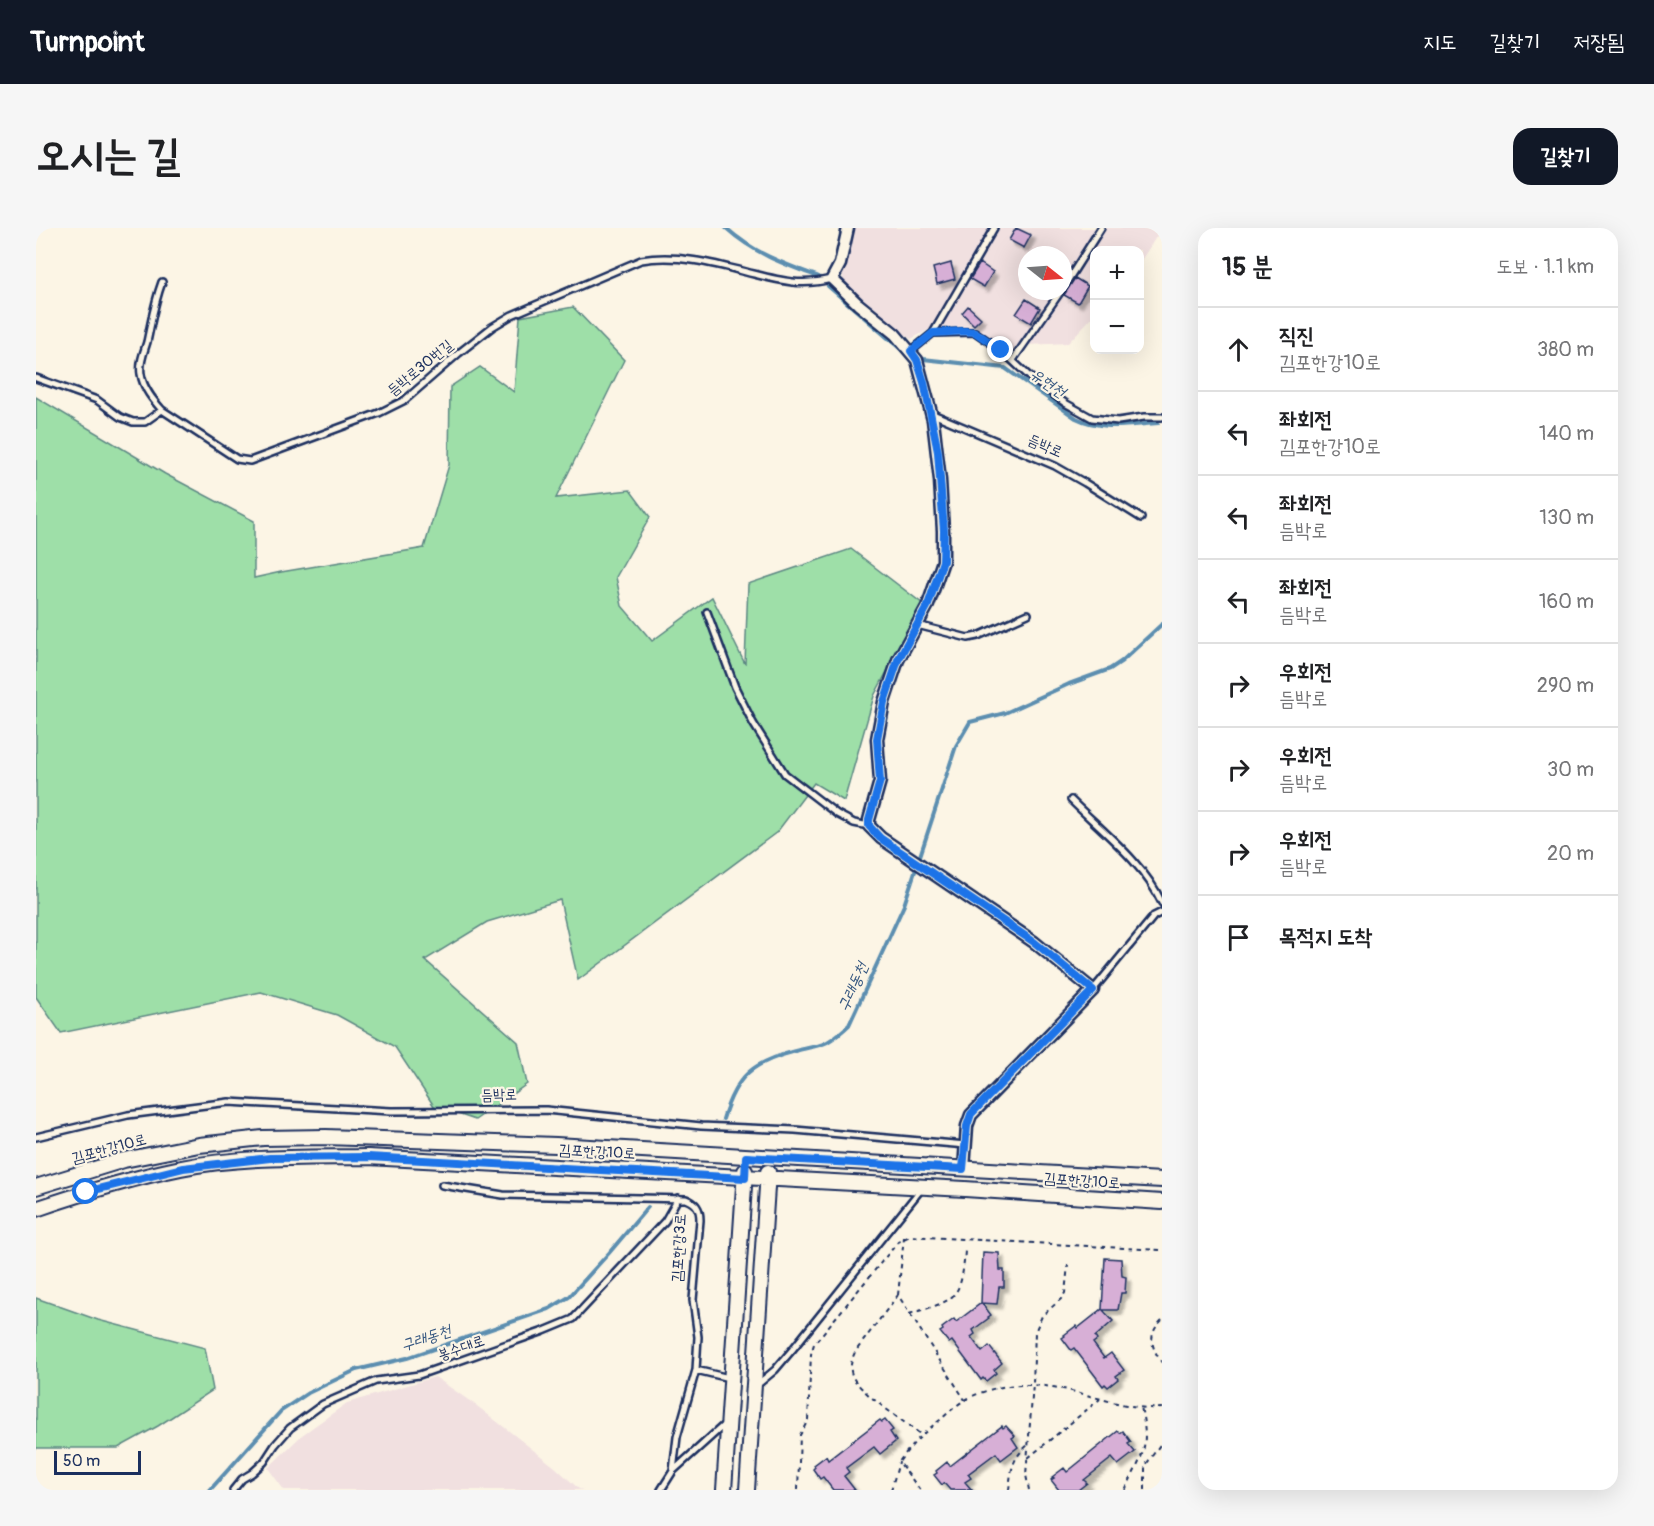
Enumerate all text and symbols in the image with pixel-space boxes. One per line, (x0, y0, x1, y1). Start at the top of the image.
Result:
text: Turnpoint (30, 25, 144, 60)
text: 지도 (1423, 29, 1457, 56)
text: 길찾기 (1490, 29, 1540, 56)
text: 저장됨 (1573, 29, 1624, 56)
button: 길찾기 (1513, 128, 1618, 185)
text: 오시는 길 (36, 130, 180, 182)
north arrow (1018, 246, 1072, 300)
map controls (1090, 246, 1144, 354)
button: + (1090, 246, 1144, 300)
text: 15 분 (1222, 251, 1273, 283)
text: 도보 · 1.1 km (1496, 254, 1594, 279)
button: − (1090, 300, 1144, 354)
text: 직진 (1279, 322, 1314, 350)
icon: ahead (1222, 333, 1255, 366)
street label: 듬박로30번길 (383, 336, 457, 400)
route end (987, 336, 1013, 362)
text: 380 m (1537, 337, 1594, 362)
text: 김포한강10로 (1279, 350, 1381, 375)
water label: 유현천 (1026, 364, 1071, 403)
text: 좌회전 (1279, 406, 1332, 434)
icon: left (1222, 417, 1255, 450)
text: 140 m (1539, 421, 1594, 446)
street label: 듬박로 (1025, 430, 1065, 462)
text: 김포한강10로 (1279, 434, 1381, 459)
text: 좌회전 (1279, 490, 1332, 518)
icon: left (1222, 501, 1255, 534)
text: 130 m (1539, 505, 1594, 530)
text: 듬박로 (1279, 518, 1327, 543)
text: 좌회전 (1279, 574, 1332, 602)
icon: left (1222, 585, 1255, 618)
text: 160 m (1539, 589, 1594, 614)
text: 듬박로 (1279, 602, 1327, 627)
text: 우회전 (1279, 658, 1332, 686)
icon: right (1222, 669, 1255, 702)
text: 290 m (1537, 673, 1594, 698)
text: 듬박로 (1279, 686, 1327, 711)
text: 우회전 (1279, 742, 1332, 770)
icon: right (1222, 753, 1255, 786)
text: 30 m (1547, 757, 1594, 782)
text: 듬박로 (1279, 770, 1327, 795)
text: 우회전 (1279, 826, 1332, 854)
icon: right (1222, 837, 1255, 870)
text: 20 m (1547, 841, 1594, 866)
text: 듬박로 (1279, 854, 1327, 879)
icon: arrive (1222, 921, 1255, 954)
text: 목적지 도착 (1279, 923, 1372, 951)
water label: 구래동천 (833, 957, 873, 1015)
street label: 듬박로 (481, 1085, 517, 1105)
street label: 김포한강10로 (70, 1130, 148, 1168)
street label: 김포한강10로 (558, 1141, 636, 1163)
street label: 김포한강10로 (1043, 1169, 1121, 1193)
route start (72, 1178, 98, 1204)
street label: 김포한강3로 (668, 1213, 690, 1283)
water label: 구래동천 (398, 1320, 456, 1355)
street label: 봉수대로 (435, 1331, 487, 1365)
scale bar (54, 1448, 141, 1476)
text: 50 m (63, 1451, 100, 1471)

